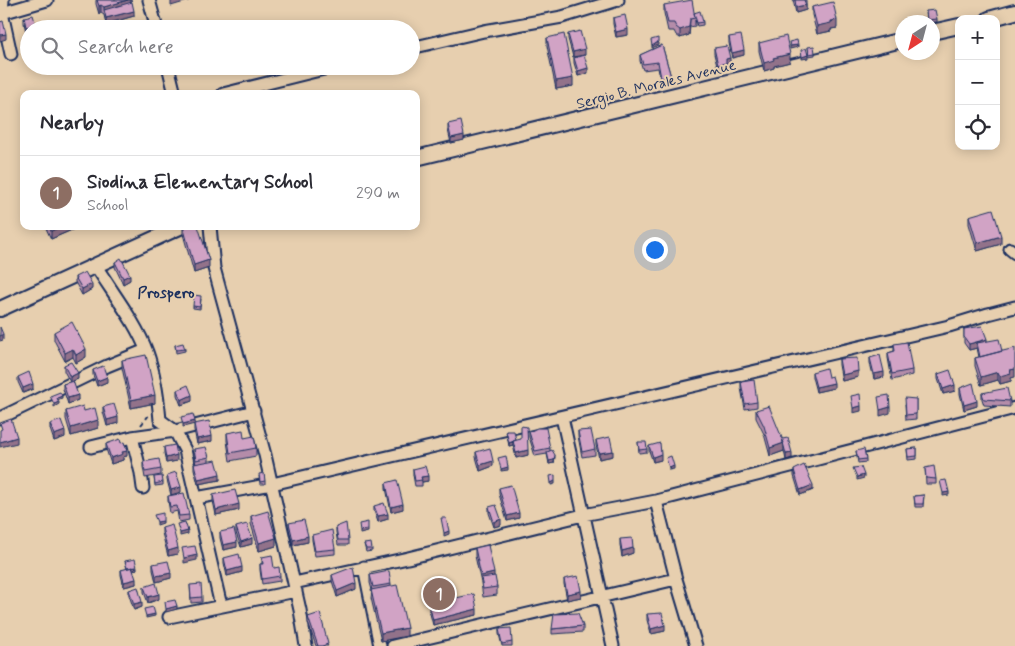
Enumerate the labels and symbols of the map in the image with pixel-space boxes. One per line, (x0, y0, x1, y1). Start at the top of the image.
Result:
north arrow (895, 15, 940, 60)
street label: Sergio B. Morales Avenue (574, 55, 738, 115)
your location (642, 237, 668, 263)
district label: Prospero (137, 283, 195, 304)
pin: 1 (423, 575, 455, 613)

